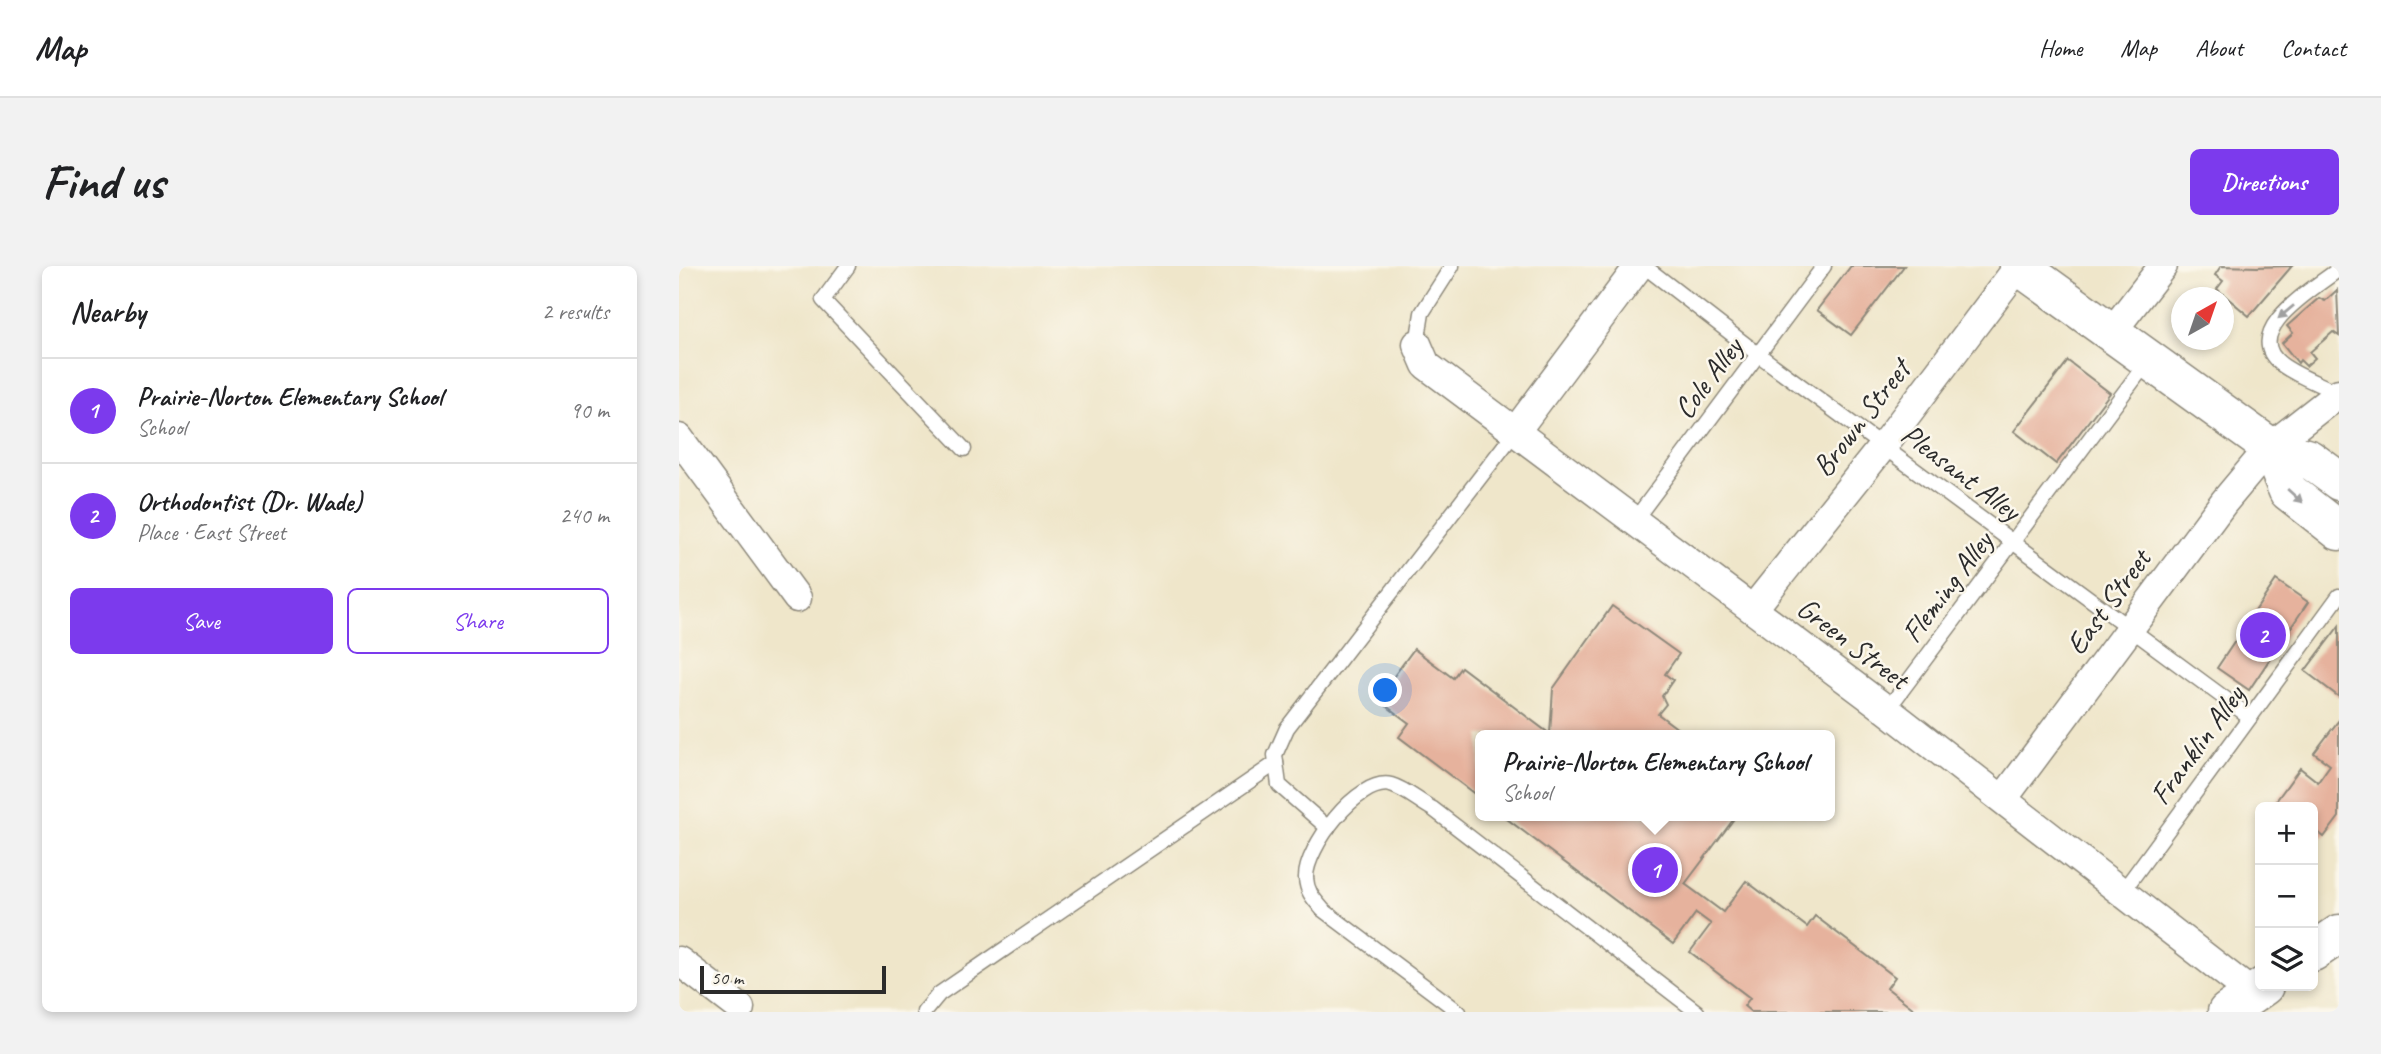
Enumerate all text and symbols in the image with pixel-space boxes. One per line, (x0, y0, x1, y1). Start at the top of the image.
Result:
text: Map (35, 27, 86, 69)
text: Home (2039, 33, 2082, 63)
text: Map (2120, 33, 2157, 63)
text: About (2195, 33, 2243, 63)
text: Contact (2281, 33, 2346, 63)
button: Directions (2190, 149, 2339, 215)
text: Find us (42, 151, 164, 213)
north arrow (2171, 287, 2234, 350)
text: Nearby (70, 293, 146, 331)
text: 2 results (542, 297, 609, 326)
one-way arrow (2277, 304, 2295, 320)
street label: Cole Alley (1665, 328, 1753, 426)
street label: Brown Street (1804, 349, 1921, 484)
text: Prairie-Norton Elementary School (137, 380, 443, 413)
text: 1 (88, 396, 98, 425)
text: 90 m (570, 396, 609, 425)
text: School (137, 413, 186, 442)
street label: Pleasant Alley (1894, 415, 2030, 531)
text: Orthodontist (Dr. Wade) (137, 485, 362, 518)
one-way arrow (2286, 488, 2304, 504)
text: 2 (88, 501, 98, 530)
text: 240 m (560, 501, 609, 530)
text: Place · East Street (137, 518, 286, 547)
street label: Fleming Alley (1893, 522, 2003, 650)
street label: East Street (2057, 539, 2161, 662)
button: Save (70, 588, 333, 654)
button: Share (347, 588, 609, 654)
street label: Green Street (1789, 589, 1919, 699)
pin: 2 (2240, 609, 2286, 661)
your location (1368, 673, 1402, 707)
street label: Franklin Alley (2141, 677, 2254, 812)
popup (1475, 730, 1835, 821)
text: Prairie-Norton Elementary School (1502, 745, 1808, 778)
text: School (1502, 778, 1552, 807)
map controls (2255, 802, 2318, 991)
button: + (2255, 802, 2318, 865)
pin: 1 (1632, 844, 1678, 896)
button: − (2255, 865, 2318, 928)
button: layers (2255, 928, 2318, 991)
scale bar (700, 963, 885, 995)
text: 50 m (711, 966, 743, 990)

